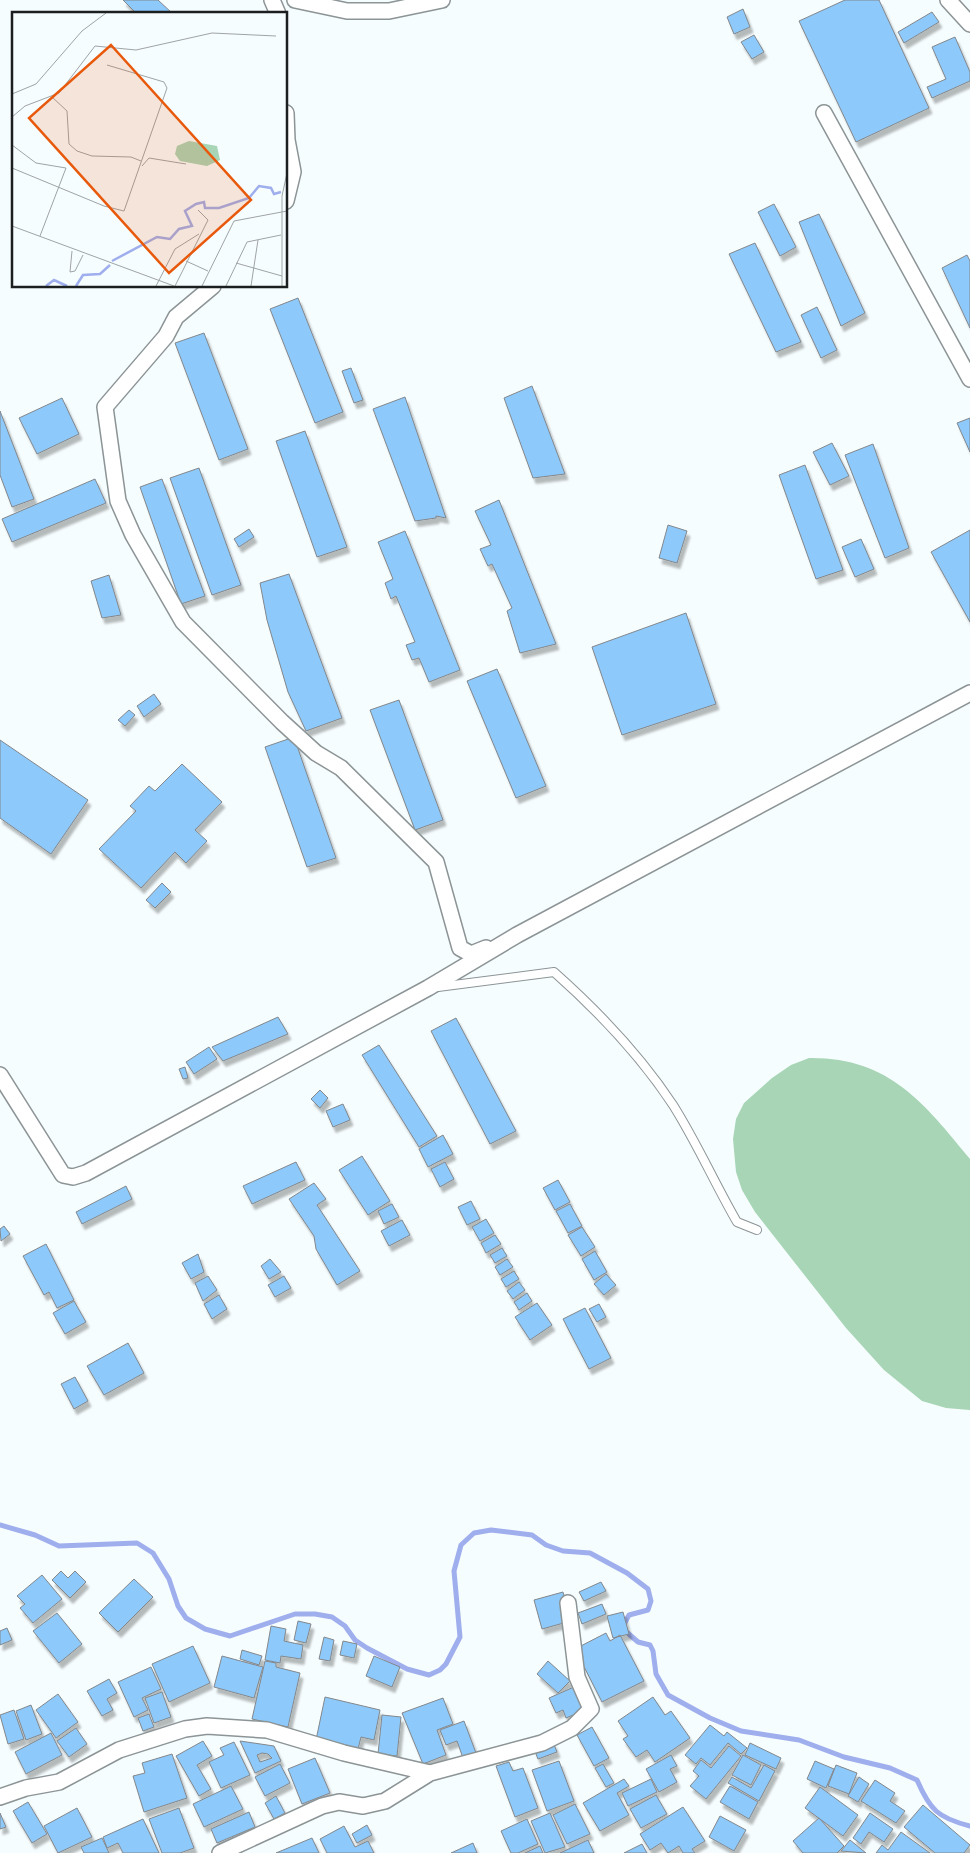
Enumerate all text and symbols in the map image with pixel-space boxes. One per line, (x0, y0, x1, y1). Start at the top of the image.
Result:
inset map (12, 12, 288, 288)

